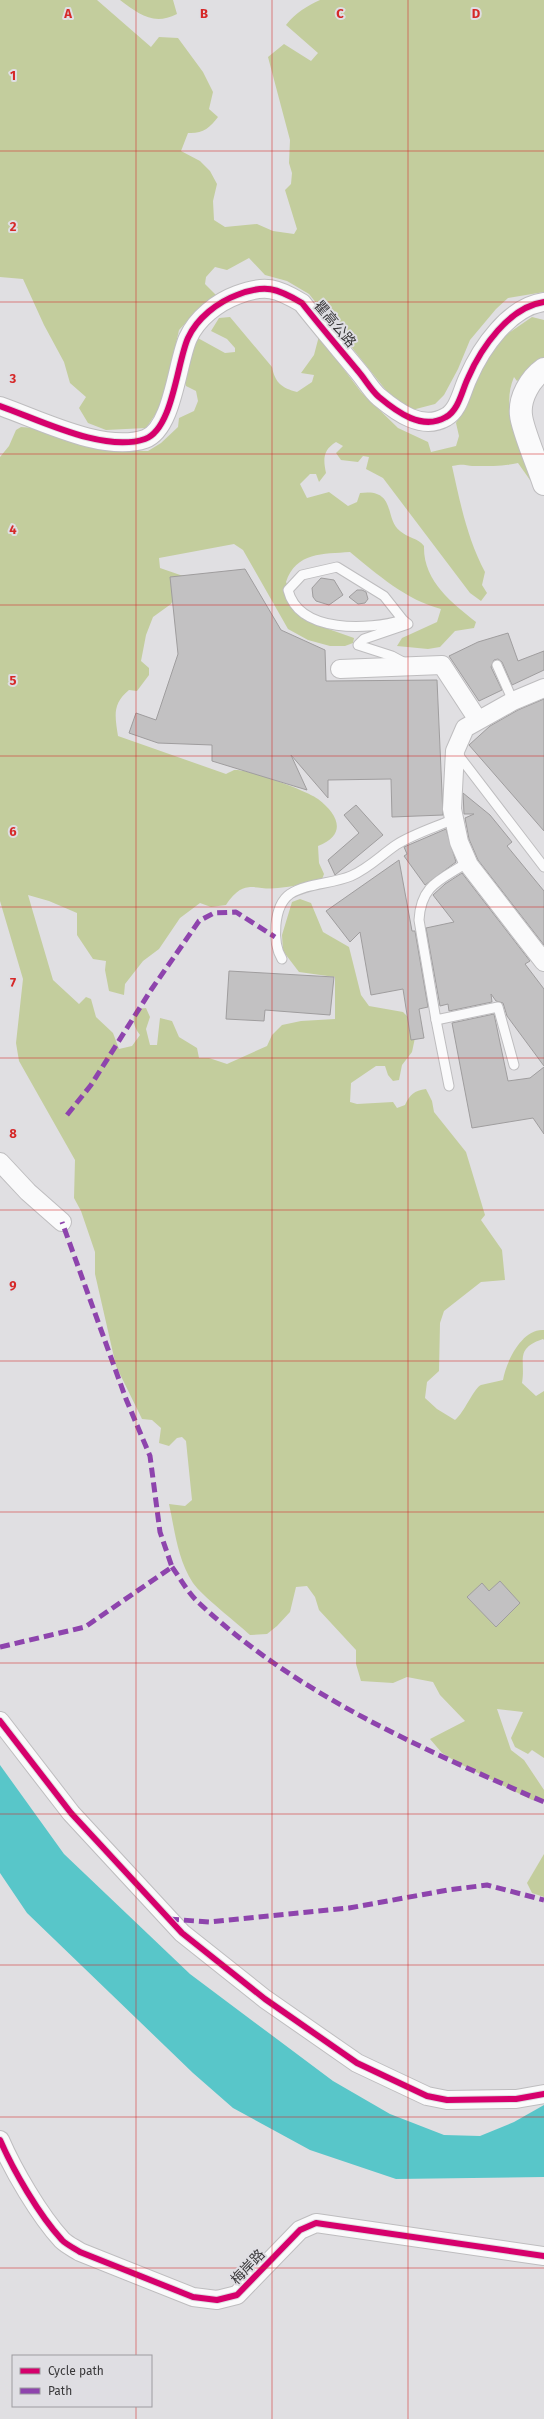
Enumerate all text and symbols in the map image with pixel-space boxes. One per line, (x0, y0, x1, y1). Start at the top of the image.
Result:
text: A (63, 6, 72, 21)
text: B (200, 6, 208, 21)
text: C (336, 6, 344, 21)
text: D (472, 6, 481, 21)
text: 1 (10, 68, 16, 83)
text: 2 (10, 219, 17, 234)
street label: 瞿高公路 (310, 297, 360, 351)
text: 3 (9, 371, 17, 386)
text: 4 (9, 522, 17, 537)
text: 5 (10, 673, 17, 688)
text: 6 (9, 824, 17, 839)
text: 7 (10, 975, 16, 990)
text: 8 (9, 1126, 17, 1141)
text: 9 (9, 1278, 17, 1293)
street label: 梅岸路 (227, 2246, 269, 2288)
legend (12, 2355, 152, 2407)
text: Cycle path (48, 2364, 104, 2378)
text: Path (48, 2384, 72, 2398)

